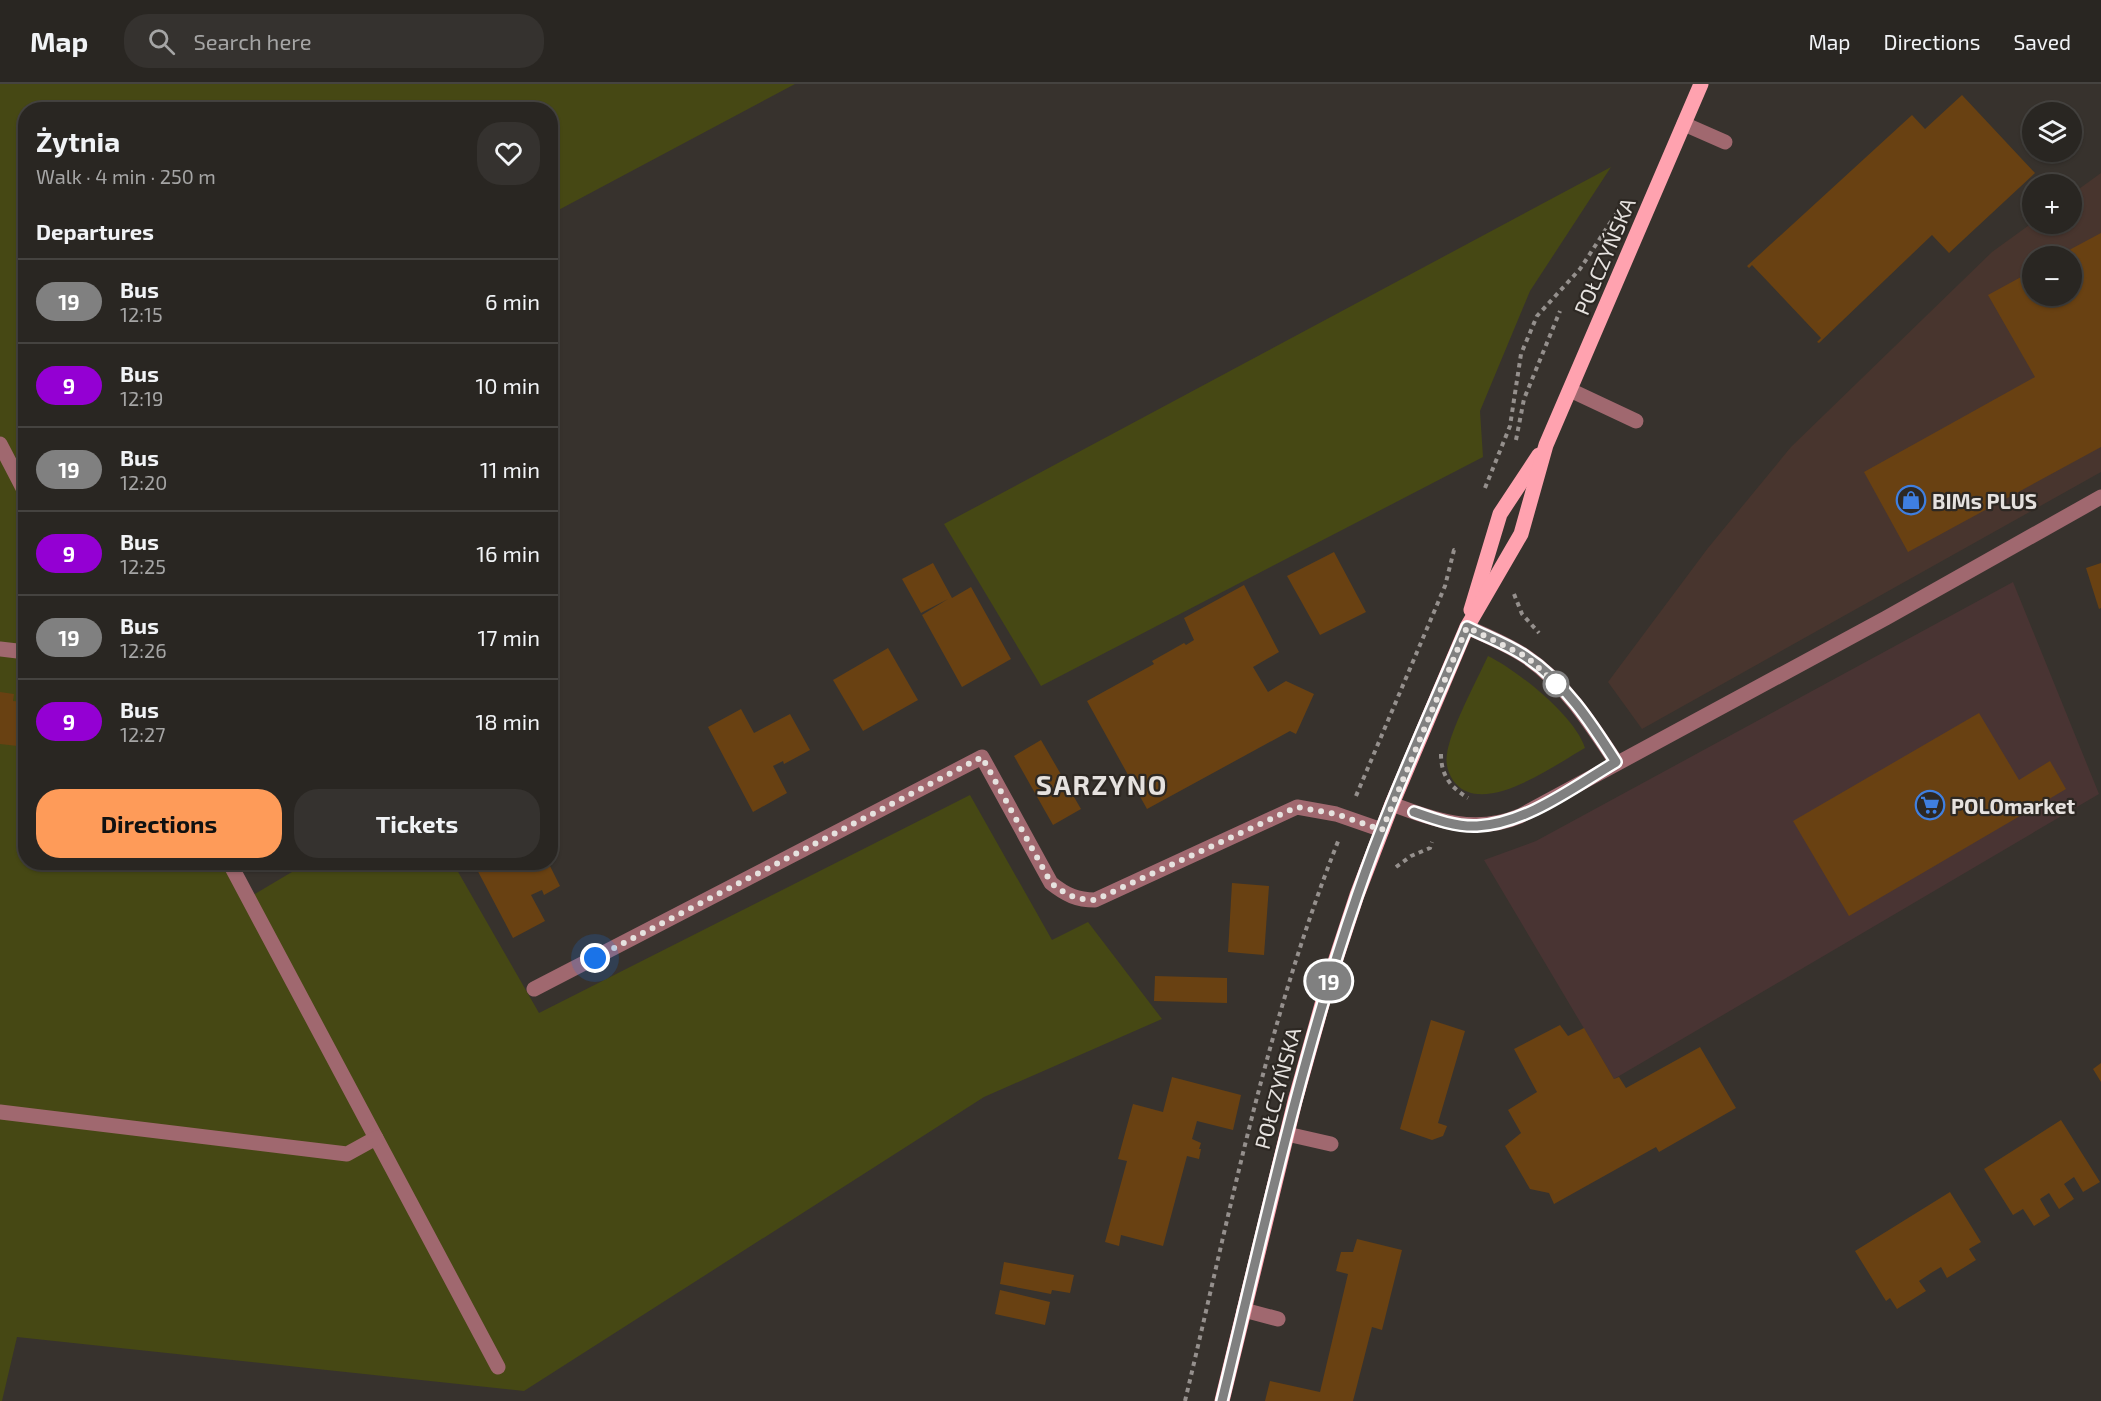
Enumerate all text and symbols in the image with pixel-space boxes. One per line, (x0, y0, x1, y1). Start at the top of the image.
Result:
search box (124, 14, 544, 68)
text: Map (30, 24, 88, 58)
icon: search (145, 25, 178, 58)
text: Search here (193, 28, 312, 54)
text: Map (1808, 29, 1851, 54)
text: Directions (1884, 29, 1980, 54)
text: Saved (2013, 29, 2071, 54)
map controls (2022, 102, 2082, 306)
button: layers (2022, 102, 2082, 162)
button: heart (477, 122, 540, 185)
text: Żytnia (36, 124, 120, 158)
text: Walk · 4 min · 250 m (36, 164, 216, 188)
button: + (2022, 174, 2082, 234)
street label: POŁCZYŃSKA (1568, 194, 1640, 318)
text: Departures (36, 218, 154, 244)
button: − (2022, 246, 2082, 306)
text: Bus (120, 276, 159, 302)
text: 6 min (485, 288, 540, 314)
text: 19 (58, 289, 80, 314)
text: 12:15 (120, 302, 163, 326)
text: Bus (120, 360, 159, 386)
text: 10 min (476, 372, 540, 398)
text: 9 (63, 373, 75, 398)
text: 12:19 (120, 386, 163, 410)
text: Bus (120, 444, 159, 470)
text: 11 min (480, 456, 540, 482)
text: 19 (58, 457, 80, 482)
text: 12:20 (120, 470, 167, 494)
shop icon: BIMs PLUS (1895, 484, 1927, 516)
place label: BIMs PLUS (1932, 488, 2037, 513)
text: Bus (120, 528, 159, 554)
text: 16 min (476, 540, 540, 566)
text: 9 (63, 541, 75, 566)
text: 12:25 (120, 554, 166, 578)
text: Bus (120, 612, 159, 638)
text: 17 min (478, 624, 540, 650)
text: 19 (58, 625, 80, 650)
text: 12:26 (120, 638, 167, 662)
unlabelled marker (1543, 671, 1569, 697)
text: Bus (120, 696, 159, 722)
text: 18 min (475, 708, 540, 734)
text: 9 (63, 709, 75, 734)
text: 12:27 (120, 722, 165, 746)
district label: SARZYNO (1036, 768, 1168, 800)
button: Directions (36, 789, 282, 858)
button: Tickets (294, 789, 540, 858)
supermarket icon: POLOmarket (1914, 789, 1946, 821)
place label: POLOmarket (1951, 793, 2076, 818)
your location (580, 943, 610, 973)
line badge: 19 (1302, 962, 1356, 1000)
text: 19 (1318, 969, 1340, 994)
street label: POŁCZYŃSKA (1249, 1024, 1305, 1152)

